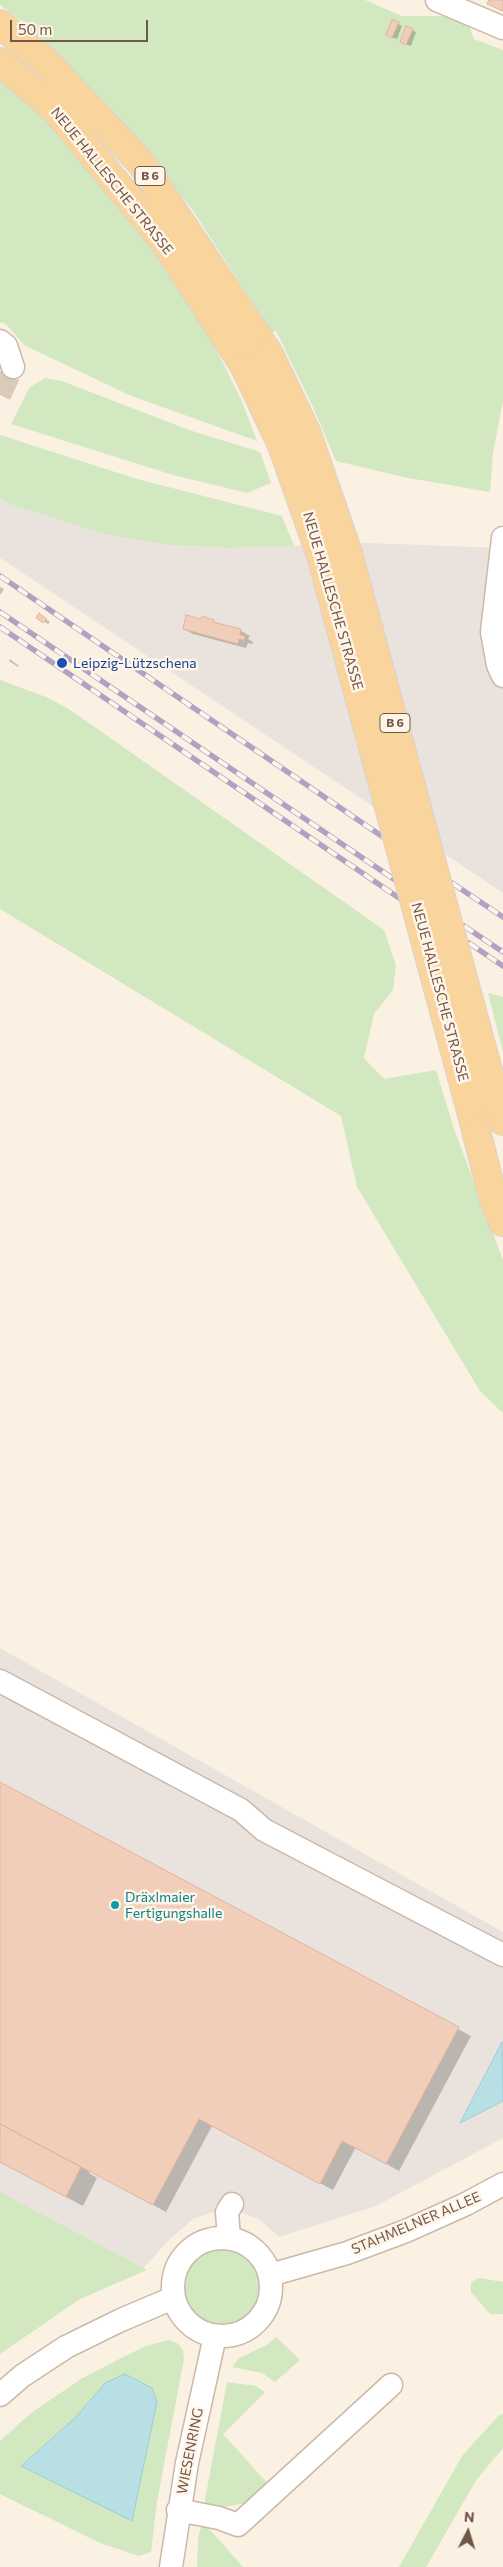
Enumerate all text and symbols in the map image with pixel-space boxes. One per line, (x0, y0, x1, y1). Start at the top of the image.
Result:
scale bar (12, 10, 150, 42)
text: 50 m (18, 20, 52, 38)
street label: NEUE HALLESCHE STRASSE (47, 104, 177, 258)
road number: B 6 (135, 167, 165, 186)
street label: NEUE HALLESCHE STRASSE (299, 510, 367, 692)
place label: Leipzig-Lützschena (73, 655, 197, 671)
marker: Leipzig-Lützschena (55, 656, 69, 670)
road number: B 6 (380, 714, 410, 732)
street label: NEUE HALLESCHE STRASSE (408, 901, 472, 1083)
place label: Dräxlmaier Fertigungshalle (125, 1889, 222, 1921)
marker: Dräxlmaier Fertigungshalle (109, 1899, 121, 1911)
street label: STAHMELNER ALLEE (349, 2188, 483, 2258)
street label: WIESENRING (173, 2406, 207, 2496)
north arrow (443, 2507, 493, 2557)
text: N (463, 2508, 475, 2525)

